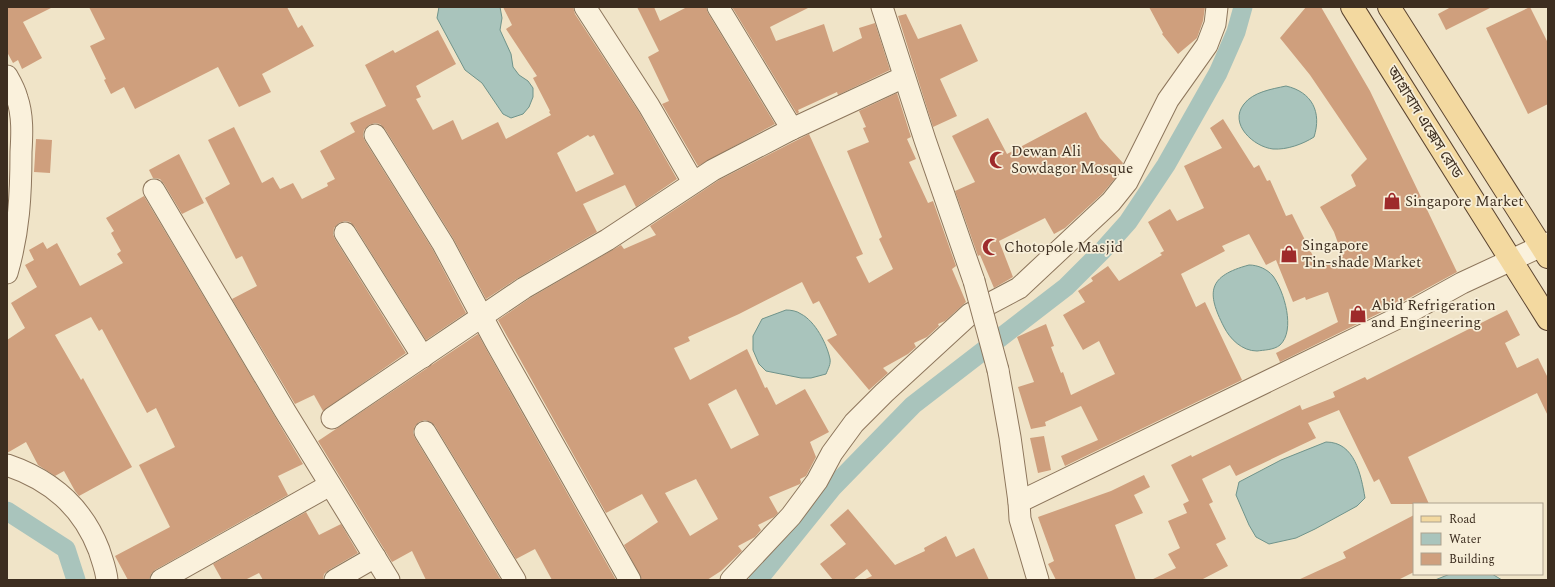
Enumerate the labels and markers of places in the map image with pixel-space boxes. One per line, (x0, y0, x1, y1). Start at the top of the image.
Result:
place label: Dewan Ali Sowdagor Mosque (1011, 140, 1133, 180)
mosque icon: Dewan Ali Sowdagor Mosque (988, 150, 1008, 170)
place label: Singapore Market (1405, 190, 1524, 213)
shop icon: Singapore Market (1382, 191, 1402, 211)
place label: Singapore Tin-shade Market (1302, 234, 1421, 274)
place label: Chotopole Masjid (1004, 236, 1123, 259)
mosque icon: Chotopole Masjid (981, 237, 1001, 257)
shop icon: Singapore Tin-shade Market (1279, 244, 1299, 264)
place label: Abid Refrigeration and Engineering (1371, 294, 1496, 334)
shop icon: Abid Refrigeration and Engineering (1348, 304, 1368, 324)

